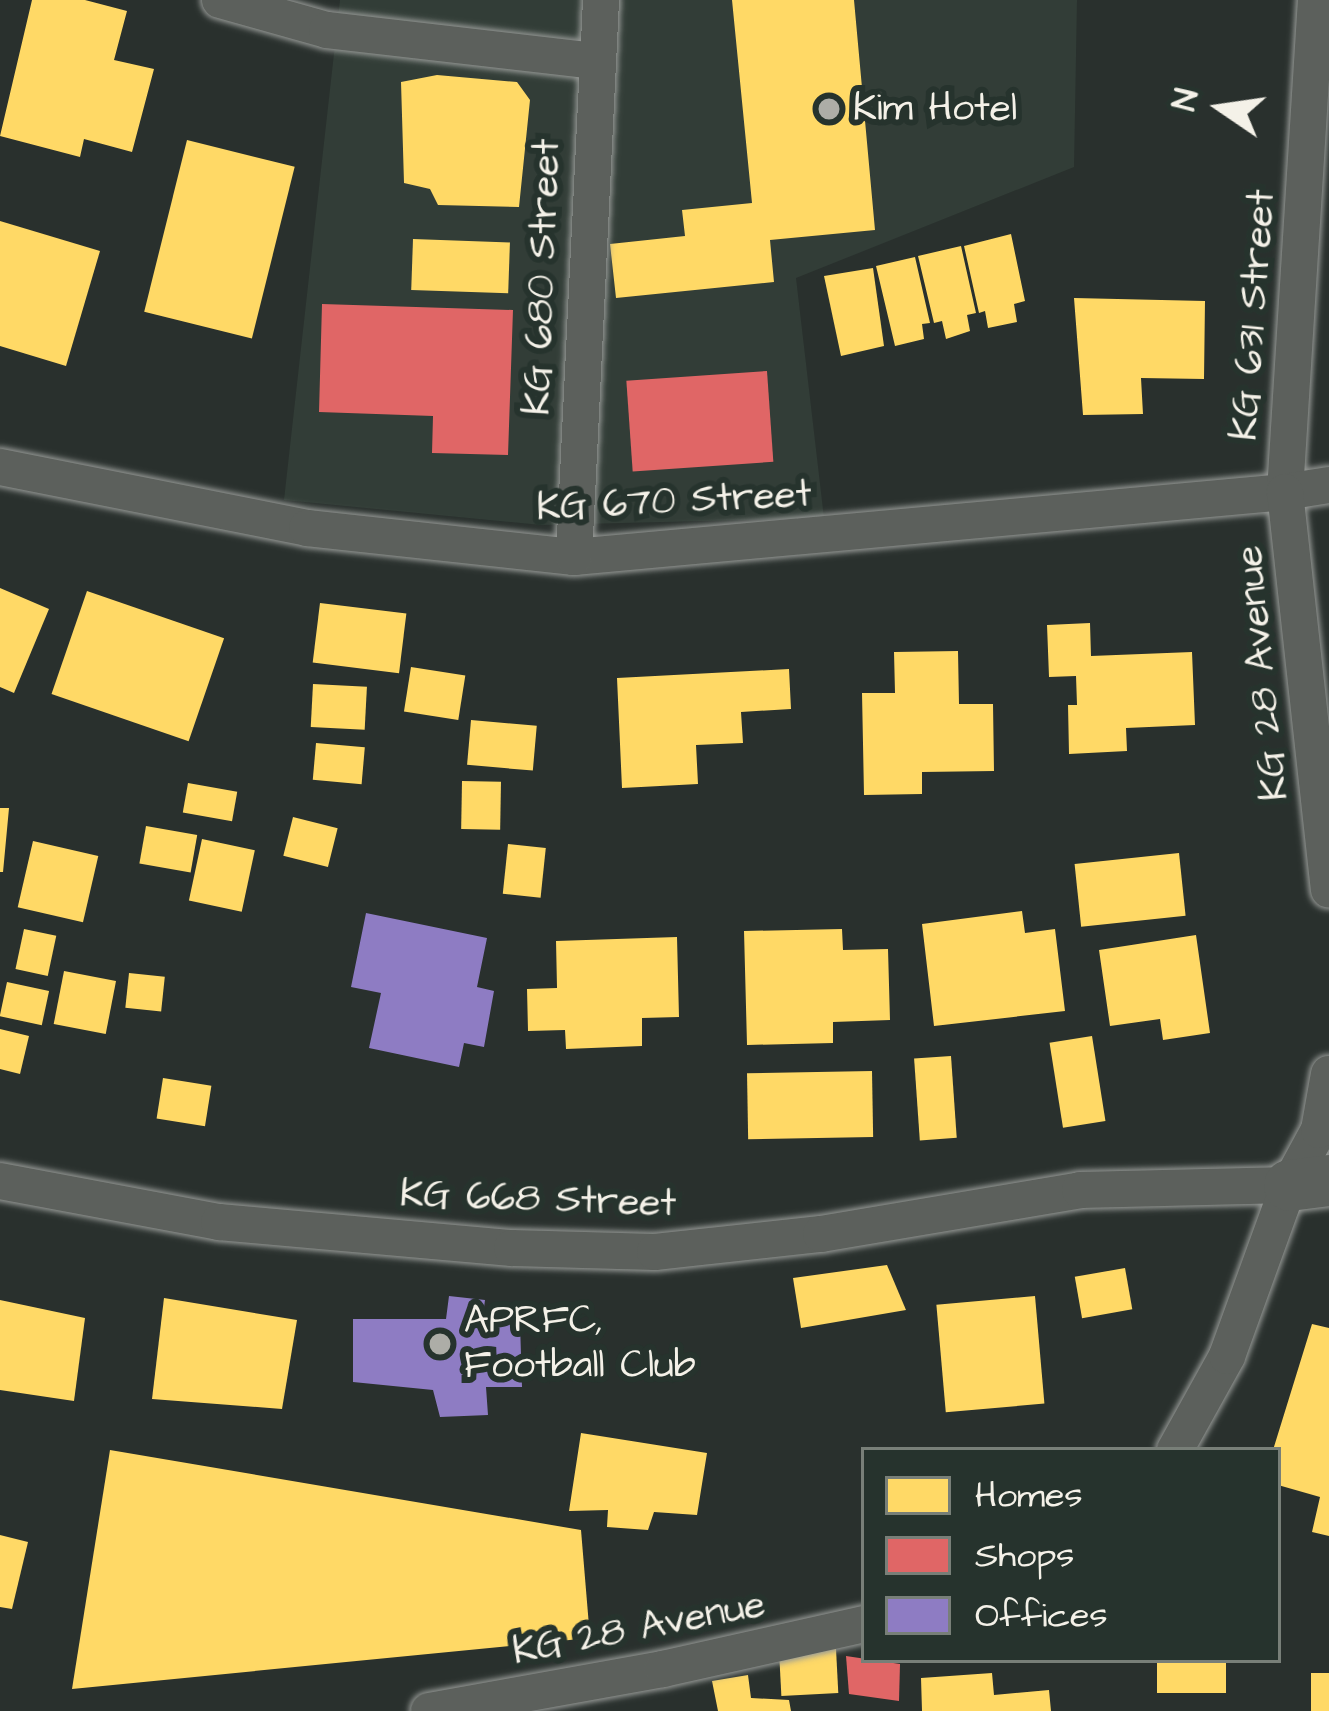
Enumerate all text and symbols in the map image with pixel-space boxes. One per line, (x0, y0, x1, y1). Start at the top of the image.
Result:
north arrow (1161, 48, 1281, 168)
text: N (1161, 85, 1211, 115)
place label: Kim Hotel (853, 86, 1017, 132)
marker: Kim Hotel (816, 96, 842, 122)
street label: KG 680 Street (515, 138, 571, 416)
street label: KG 631 Street (1222, 188, 1286, 442)
street label: KG 670 Street (535, 471, 813, 533)
street label: KG 28 Avenue (1226, 543, 1300, 803)
street label: KG 668 Street (399, 1172, 677, 1228)
place label: APRFC, Football Club (464, 1299, 696, 1390)
marker: APRFC, Football Club (427, 1331, 453, 1357)
legend (861, 1447, 1281, 1663)
text: Homes (975, 1470, 1083, 1521)
text: Shops (975, 1530, 1074, 1581)
street label: KG 28 Avenue (509, 1582, 769, 1676)
text: Offices (975, 1590, 1108, 1641)

